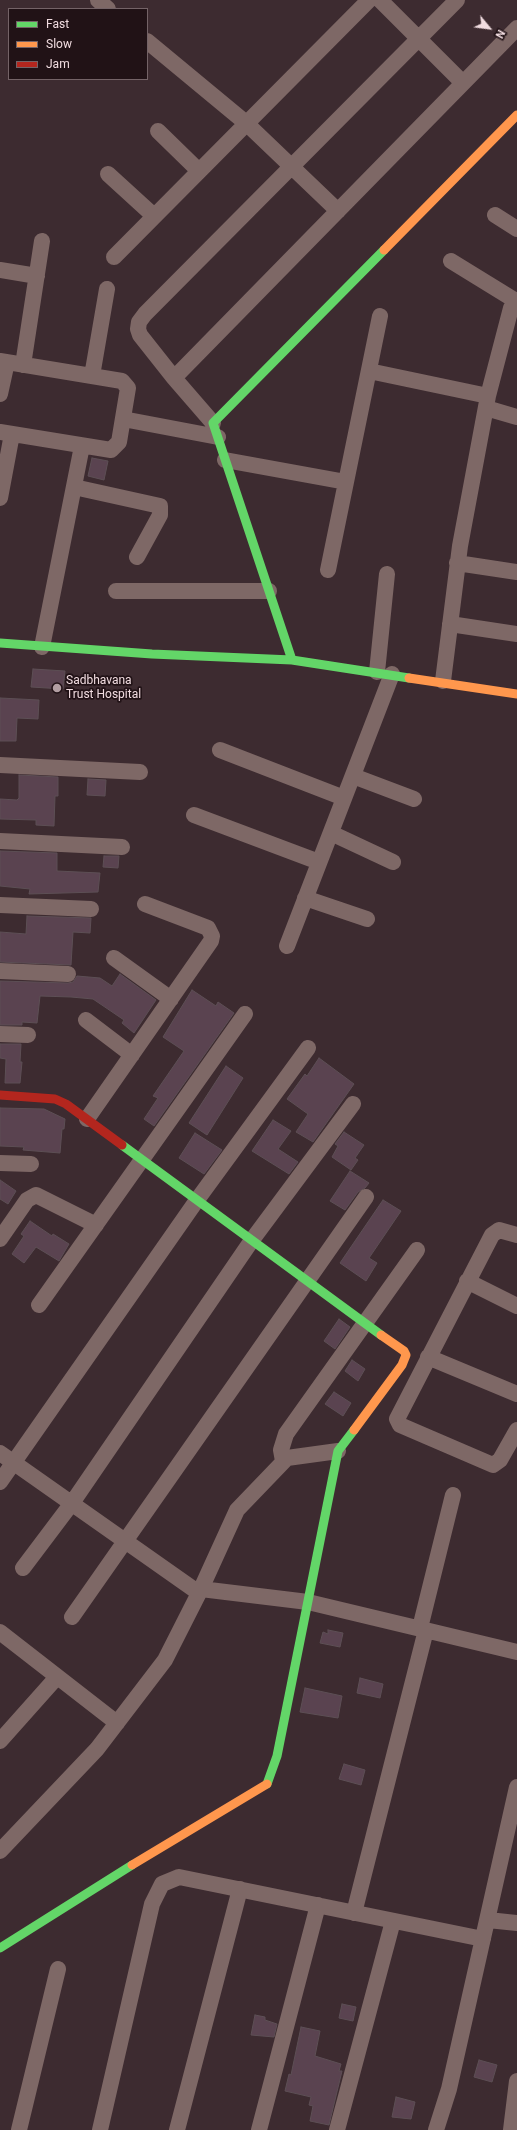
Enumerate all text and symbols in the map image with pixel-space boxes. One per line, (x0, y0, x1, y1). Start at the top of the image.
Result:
legend (8, 8, 148, 80)
north arrow (469, 8, 509, 48)
text: Fast (46, 17, 69, 31)
text: N (492, 28, 508, 41)
text: Slow (46, 37, 72, 51)
text: Jam (46, 57, 70, 71)
place label: Sadbhavana Trust Hospital (66, 674, 141, 702)
marker: Sadbhavana Trust Hospital (51, 682, 63, 694)

